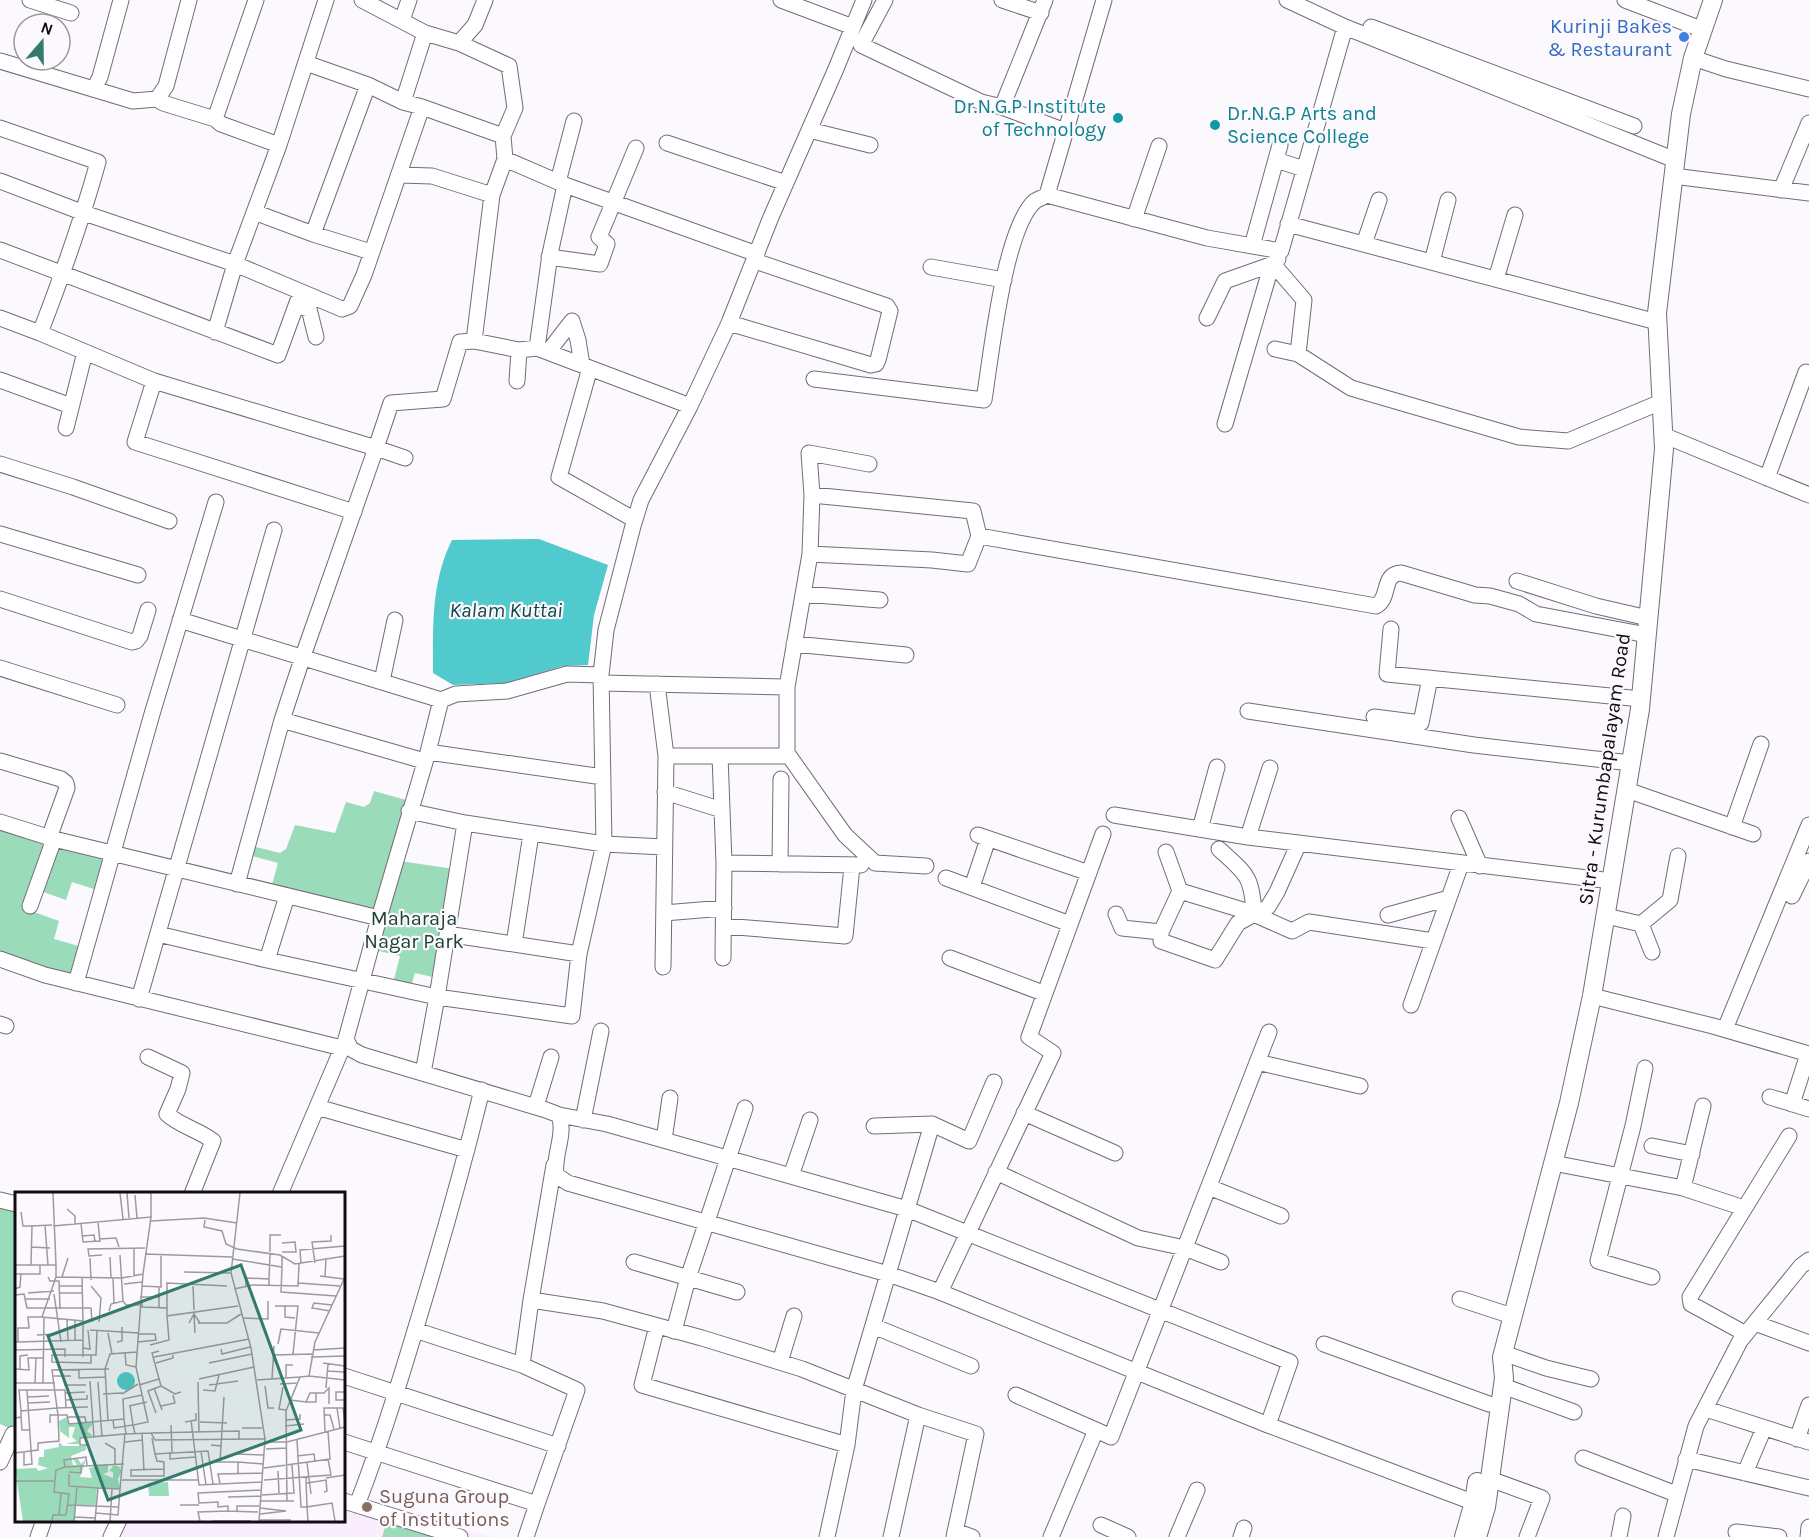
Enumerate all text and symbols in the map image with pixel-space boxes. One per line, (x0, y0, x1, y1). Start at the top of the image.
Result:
north arrow (12, 12, 72, 72)
place label: Kurinji Bakes & Restaurant (1547, 15, 1672, 61)
text: N (38, 17, 56, 39)
marker: Kurinji Bakes & Restaurant (1677, 30, 1691, 44)
place label: Dr.N.G.P Institute of Technology (953, 95, 1106, 141)
place label: Dr.N.G.P Arts and Science College (1227, 102, 1377, 148)
marker: Dr.N.G.P Institute of Technology (1111, 111, 1125, 125)
marker: Dr.N.G.P Arts and Science College (1208, 118, 1222, 132)
water label: Kalam Kuttai (449, 598, 563, 622)
street label: Sitra - Kurumbapalayam Road (1574, 632, 1635, 907)
park label: Maharaja Nagar Park (364, 907, 464, 953)
inset map (15, 1192, 345, 1522)
place label: Suguna Group of Institutions (379, 1485, 510, 1531)
marker: Suguna Group of Institutions (360, 1500, 374, 1514)

